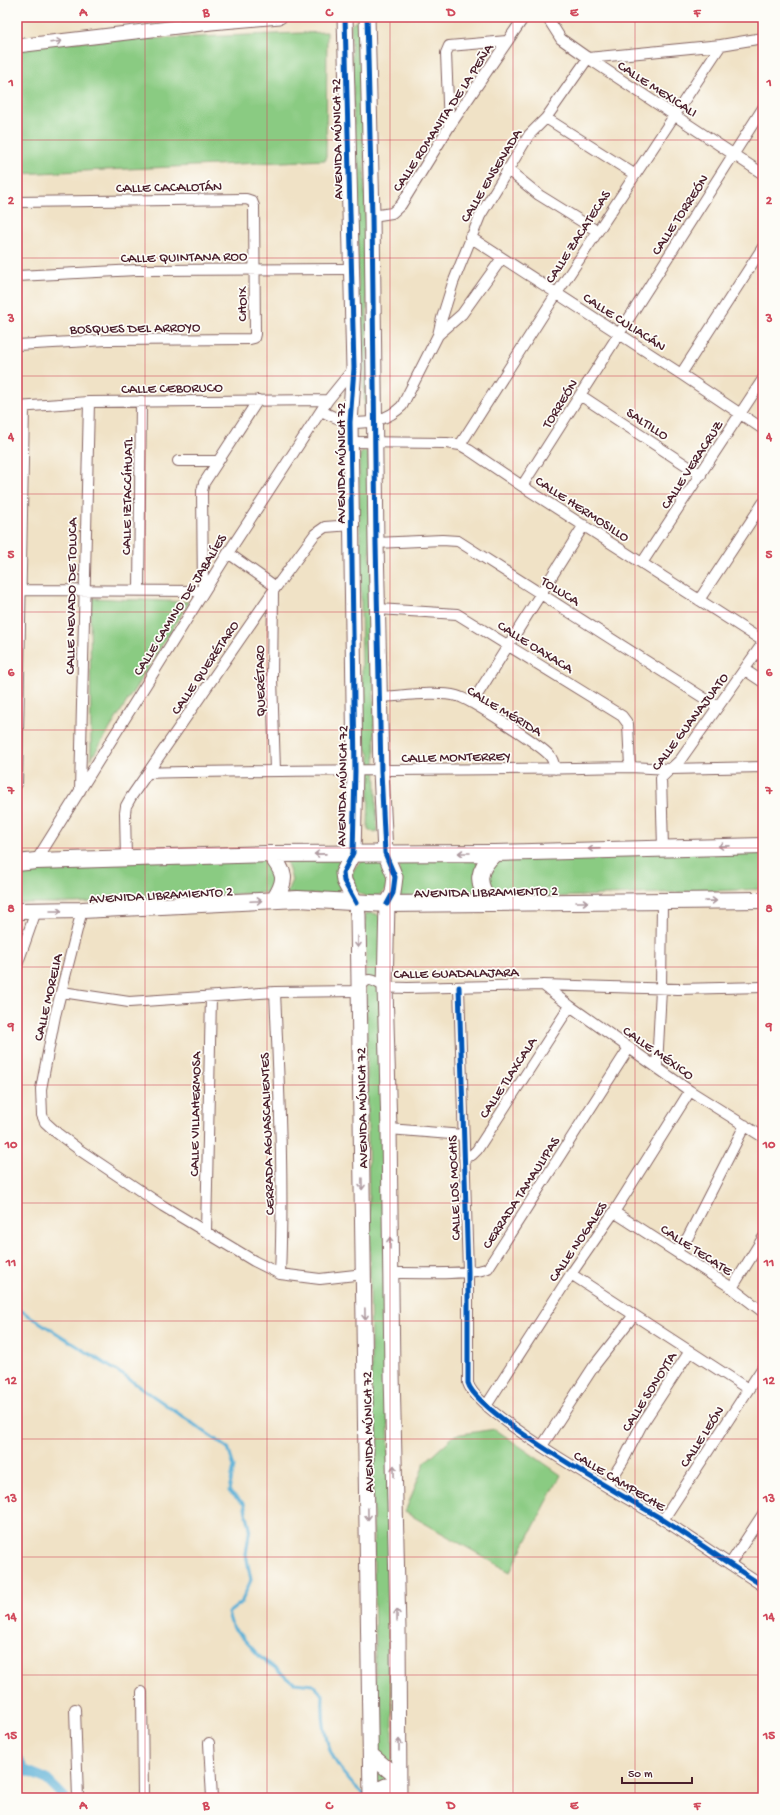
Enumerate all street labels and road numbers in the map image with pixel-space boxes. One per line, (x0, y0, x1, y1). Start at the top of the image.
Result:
street label: CALLE ROMANITA DE LA PEÑA (390, 41, 499, 196)
street label: CALLE MEXICALI (614, 58, 700, 122)
street label: AVENIDA MÚNICH 72 (329, 78, 348, 200)
street label: CALLE ENSENADA (458, 126, 527, 226)
street label: CALLE TORREÓN (649, 172, 714, 259)
street label: CALLE CACALOTÁN (116, 179, 222, 198)
street label: CALLE ZACATECAS (543, 187, 616, 287)
street label: CALLE QUINTANA ROO (121, 249, 248, 268)
street label: CHOIX (235, 286, 252, 321)
street label: CALLE CULIACÁN (579, 290, 668, 356)
street label: BOSQUES DEL ARROYO (69, 320, 201, 339)
street label: TORREÓN (539, 377, 583, 433)
street label: CALLE CEBORUCO (121, 380, 223, 399)
street label: AVENIDA MÚNICH 72 (334, 402, 351, 524)
street label: SALTILLO (622, 405, 672, 445)
street label: CALLE VERACRUZ (658, 417, 729, 513)
street label: CALLE IZTACCÍHUATL (119, 436, 138, 555)
street label: CALLE HERMOSILLO (531, 473, 632, 547)
street label: CALLE NEVADO DE TOLUCA (63, 517, 82, 675)
street label: CALLE CAMINO DE JABALÍES (130, 531, 232, 679)
street label: TOLUCA (536, 573, 583, 611)
street label: CALLE QUERÉTARO (168, 618, 244, 719)
street label: CALLE OAXACA (494, 618, 576, 679)
street label: QUERÉTARO (252, 644, 271, 717)
street label: CALLE GUANAJUATO (649, 670, 734, 775)
street label: CALLE MÉRIDA (463, 683, 545, 742)
street label: AVENIDA MÚNICH 72 (334, 725, 353, 847)
street label: CALLE MONTERREY (401, 749, 511, 768)
street label: AVENIDA LIBRAMIENTO 2 (89, 884, 234, 909)
street label: AVENIDA LIBRAMIENTO 2 (414, 884, 558, 903)
street label: CALLE MORELIA (31, 952, 68, 1043)
street label: CALLE GUADALAJARA (393, 965, 520, 984)
street label: CALLE MÉXICO (619, 1023, 697, 1085)
street label: CALLE TLAXCALA (476, 1034, 542, 1122)
street label: AVENIDA MÚNICH 72 (354, 1047, 373, 1169)
street label: CALLE VILLAHERMOSA (187, 1051, 206, 1177)
street label: CERRADA AGUASCALIENTES (257, 1052, 280, 1215)
street label: CERRADA TAMAULIPAS (479, 1134, 565, 1253)
street label: CALLE LOS MOCHIS (445, 1135, 466, 1241)
street label: CALLE NOGALES (546, 1199, 612, 1286)
street label: CALLE TECATE (657, 1222, 736, 1281)
street label: CALLE SONOYTA (619, 1349, 682, 1435)
street label: AVENIDA MÚNICH 72 (360, 1371, 379, 1493)
street label: CALLE LEÓN (677, 1404, 729, 1471)
street label: CALLE CAMPECHE (570, 1448, 669, 1517)

